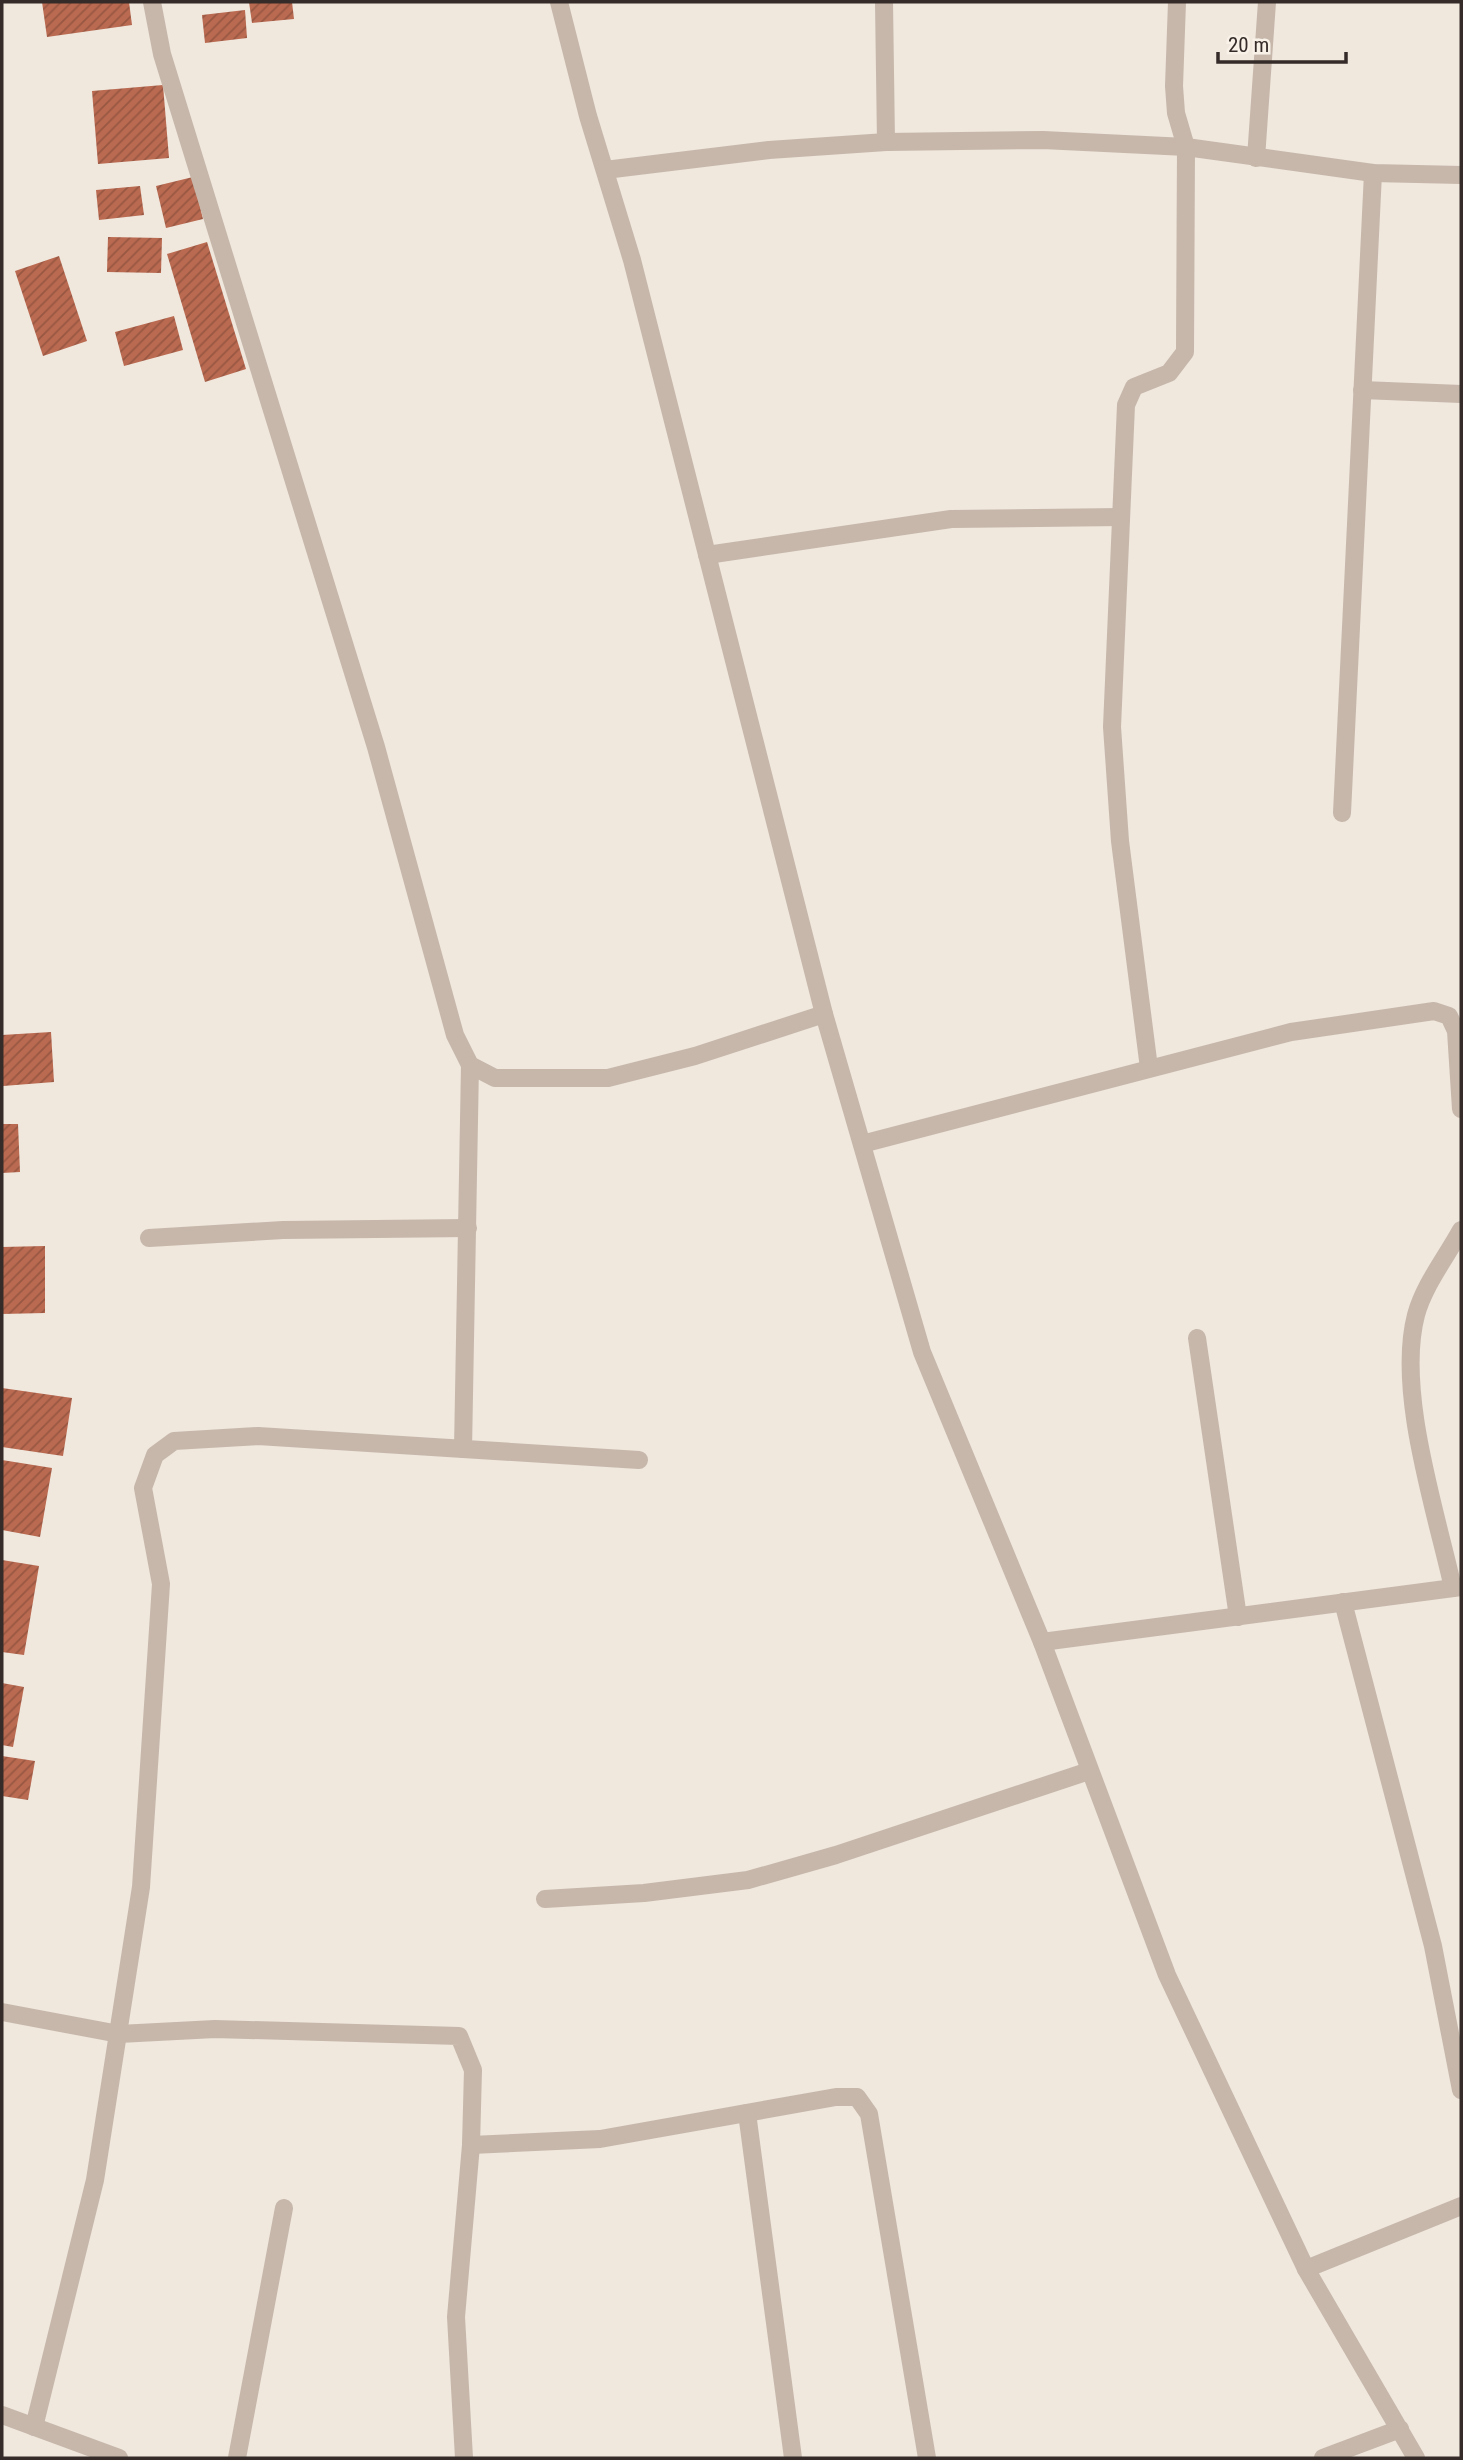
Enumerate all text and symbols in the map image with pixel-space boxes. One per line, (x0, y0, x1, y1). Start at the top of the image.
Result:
scale bar (1218, 21, 1346, 65)
text: 20 m (1228, 33, 1269, 57)

